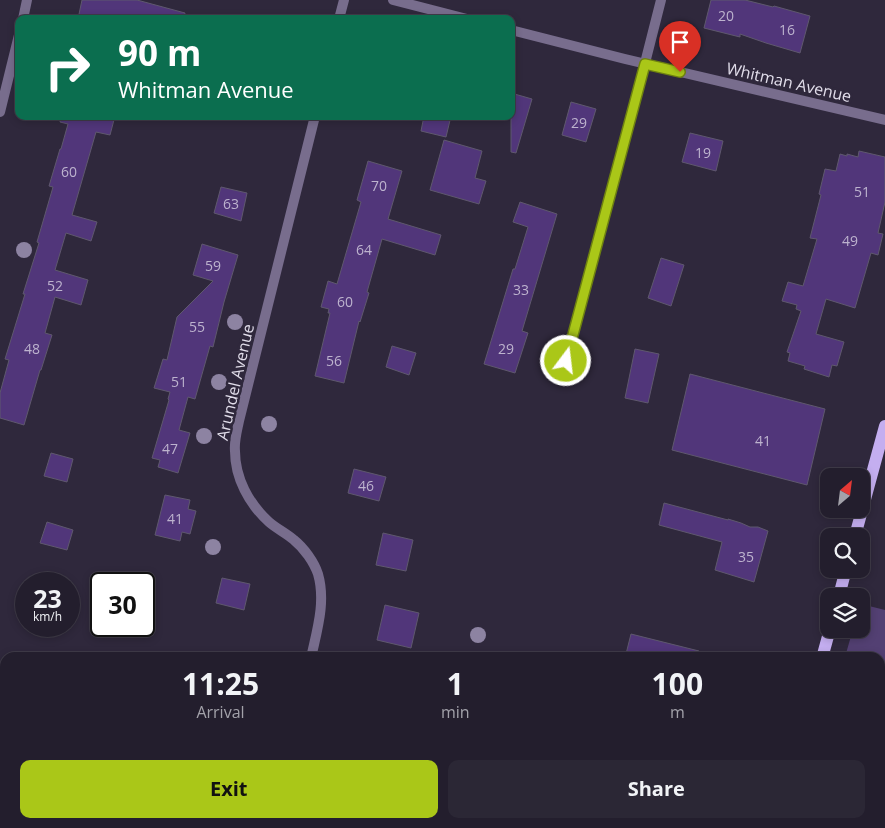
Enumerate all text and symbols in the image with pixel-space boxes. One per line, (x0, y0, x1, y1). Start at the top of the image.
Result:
house number: 20 (718, 6, 734, 25)
house number: 16 (779, 20, 795, 39)
pin (659, 21, 701, 72)
icon: arrive (666, 28, 694, 56)
text: 90 m (118, 29, 201, 76)
icon: right (35, 35, 100, 100)
street label: Whitman Avenue (724, 57, 854, 107)
text: Whitman Avenue (118, 74, 294, 104)
house number: 29 (571, 113, 587, 132)
house number: 19 (695, 143, 711, 162)
house number: 60 (61, 162, 77, 181)
house number: 70 (371, 176, 387, 195)
house number: 51 (854, 182, 870, 201)
house number: 63 (223, 194, 239, 213)
house number: 49 (842, 231, 858, 250)
house number: 64 (356, 240, 372, 259)
house number: 59 (205, 256, 221, 275)
house number: 52 (47, 276, 63, 295)
house number: 33 (513, 280, 529, 299)
house number: 60 (337, 292, 353, 311)
house number: 55 (189, 317, 205, 336)
street label: Arundel Avenue (211, 322, 259, 442)
position arrow (539, 334, 591, 386)
house number: 48 (24, 339, 40, 358)
house number: 29 (498, 339, 514, 358)
house number: 56 (326, 351, 342, 370)
house number: 51 (171, 372, 187, 391)
house number: 41 (755, 431, 771, 450)
house number: 47 (162, 439, 178, 458)
north arrow (820, 468, 870, 518)
map controls (820, 468, 870, 638)
house number: 46 (358, 476, 374, 495)
house number: 41 (167, 509, 183, 528)
button: search (820, 528, 870, 578)
house number: 35 (738, 547, 754, 566)
speed limit sign: 30 (90, 572, 155, 637)
text: 23 (33, 581, 62, 615)
button: layers (820, 588, 870, 638)
text: km/h (33, 608, 62, 625)
text: 11:25 (182, 663, 259, 704)
text: 1 (447, 663, 464, 704)
text: 100 (652, 663, 703, 704)
text: Arrival (196, 701, 245, 723)
text: min (441, 701, 470, 723)
text: m (670, 701, 685, 723)
button: Exit (20, 760, 438, 818)
button: Share (448, 760, 865, 818)

